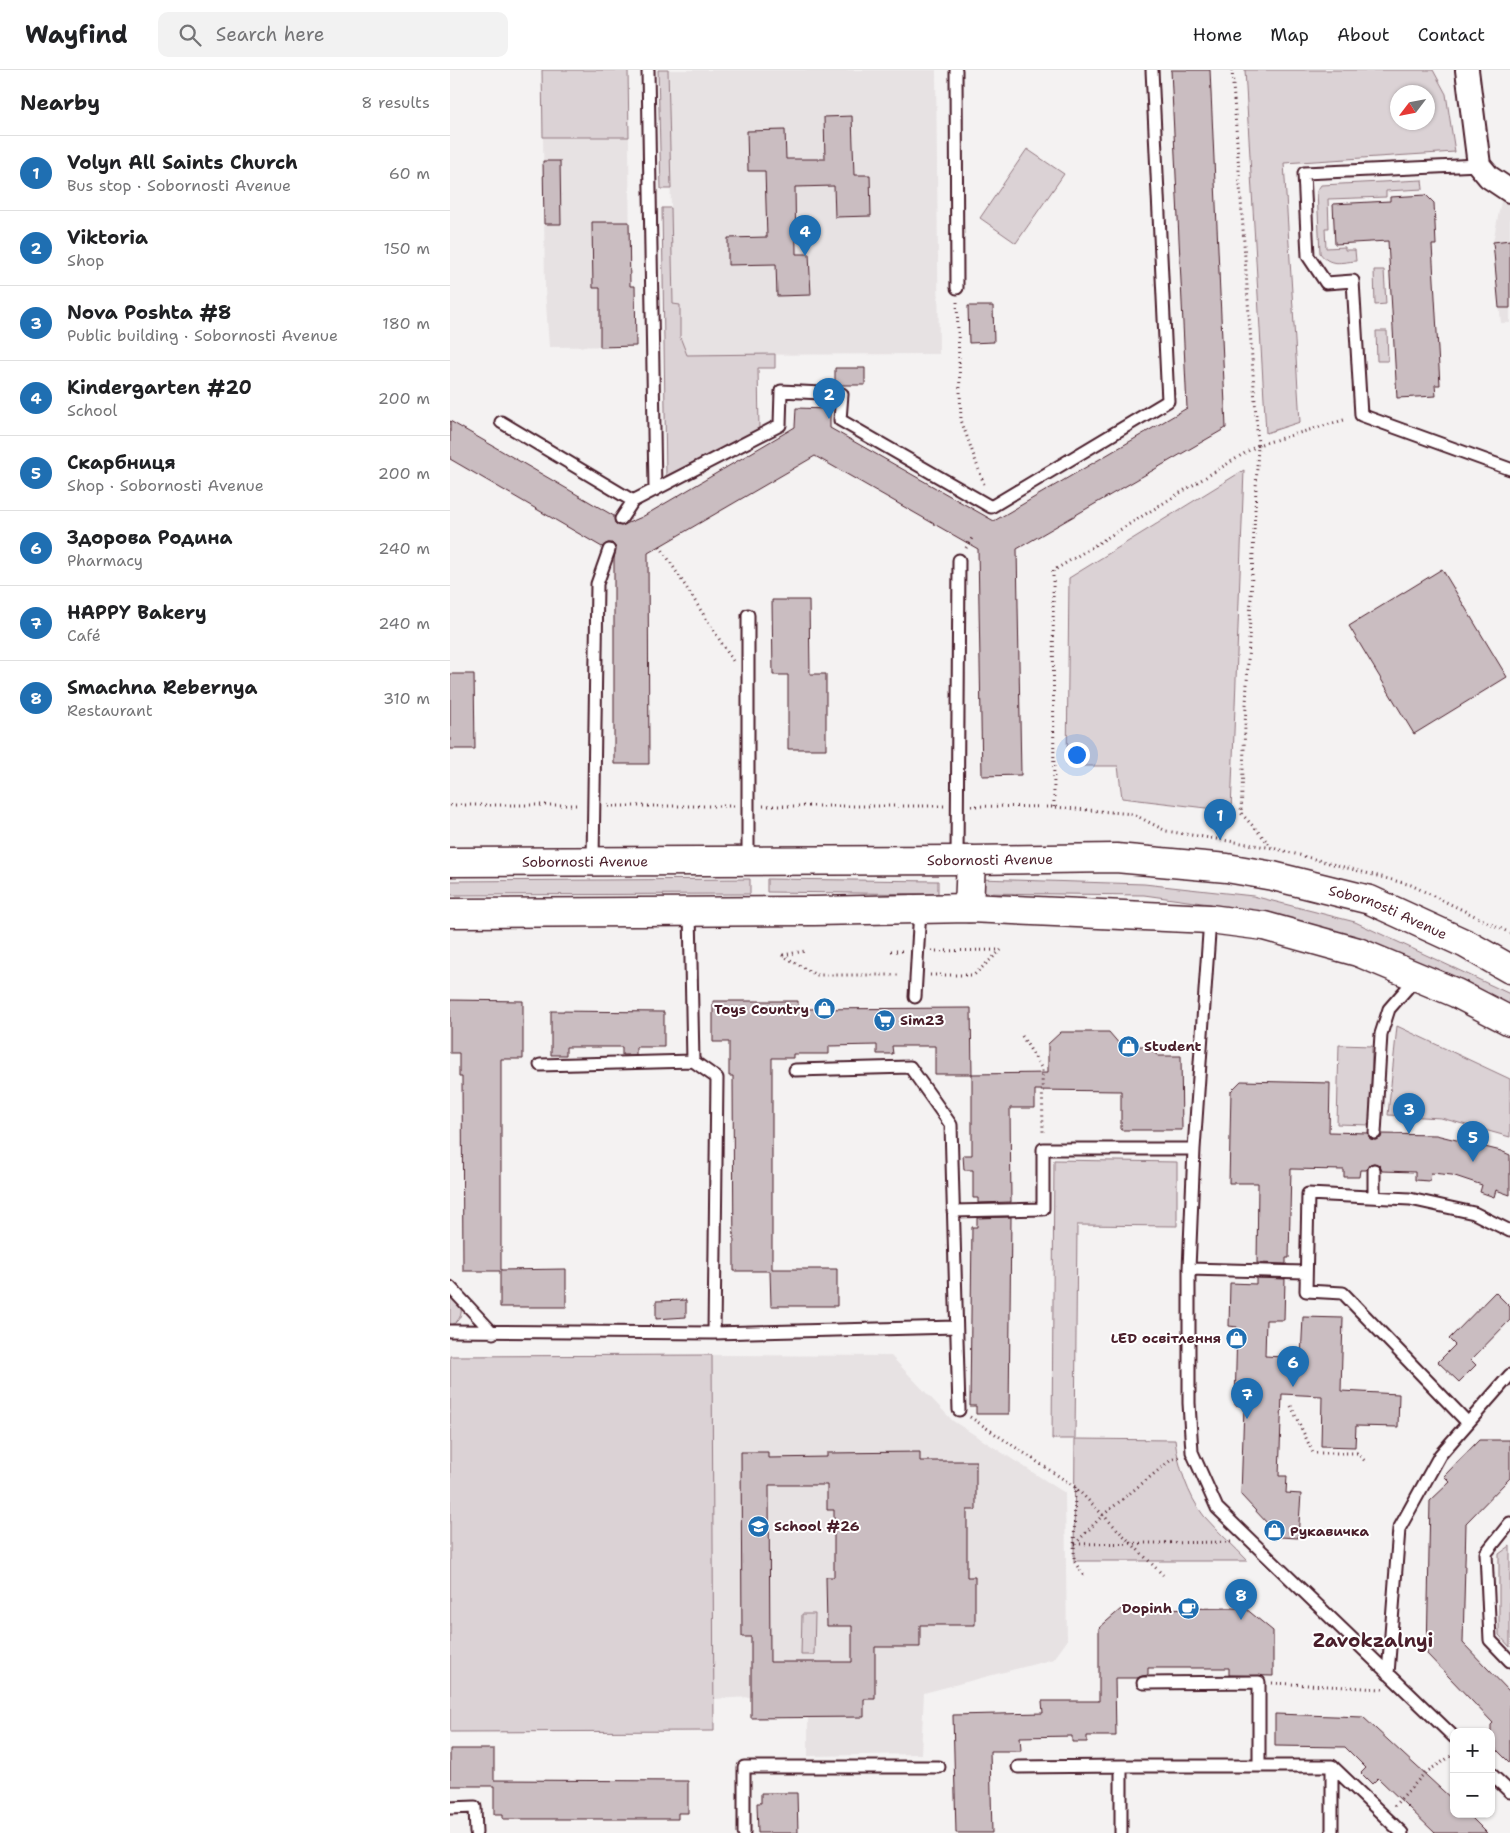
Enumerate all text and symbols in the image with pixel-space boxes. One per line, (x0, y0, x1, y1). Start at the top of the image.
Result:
search box (158, 12, 508, 57)
text: Wayfind (25, 19, 128, 51)
icon: search (176, 21, 204, 49)
text: Search here (216, 22, 324, 47)
text: Home (1193, 23, 1242, 47)
text: Map (1270, 23, 1309, 47)
text: About (1337, 23, 1390, 47)
text: Contact (1418, 23, 1485, 47)
north arrow (1390, 85, 1435, 130)
text: Nearby (20, 89, 100, 117)
text: 8 results (361, 92, 430, 113)
text: Volyn All Saints Church (67, 150, 298, 175)
text: 1 (32, 163, 40, 184)
text: 60 m (389, 163, 430, 184)
text: Bus stop · Sobornosti Avenue (67, 175, 291, 196)
pin: 4 (789, 215, 821, 256)
text: Viktoria (67, 225, 148, 250)
text: 2 (30, 238, 42, 259)
text: 150 m (383, 238, 430, 259)
text: Shop (67, 250, 104, 271)
text: Nova Poshta #8 (67, 300, 231, 325)
text: 3 (30, 313, 42, 334)
text: 180 m (382, 313, 430, 334)
text: Public building · Sobornosti Avenue (67, 325, 338, 346)
text: Kindergarten #20 (67, 375, 252, 400)
pin: 2 (813, 378, 845, 419)
text: 4 (30, 388, 42, 409)
text: 200 m (378, 388, 430, 409)
text: School (67, 400, 117, 421)
text: Скарбниця (67, 450, 176, 475)
text: 5 (31, 463, 41, 484)
text: 200 m (378, 463, 430, 484)
text: Shop · Sobornosti Avenue (67, 475, 264, 496)
text: Здорова Родина (67, 525, 232, 550)
text: 6 (30, 538, 42, 559)
text: 240 m (378, 538, 430, 559)
text: Pharmacy (67, 550, 143, 571)
text: HAPPY Bakery (67, 600, 207, 625)
text: 7 (30, 613, 42, 634)
text: 240 m (378, 613, 430, 634)
text: Café (67, 625, 101, 646)
text: Smachna Rebernya (67, 675, 257, 700)
text: 8 (30, 688, 42, 709)
text: 310 m (383, 688, 430, 709)
text: Restaurant (67, 700, 153, 721)
your location (1064, 742, 1090, 768)
pin: 1 (1204, 799, 1236, 840)
street label: Sobornosti Avenue (927, 850, 1053, 869)
street label: Sobornosti Avenue (522, 852, 648, 871)
street label: Sobornosti Avenue (1327, 881, 1450, 943)
shop icon: Toys Country (813, 997, 837, 1021)
place label: Toys Country (714, 1000, 809, 1018)
supermarket icon: Sim23 (872, 1008, 896, 1032)
place label: Sim23 (900, 1011, 944, 1029)
shop icon: Student (1116, 1034, 1140, 1058)
place label: Student (1144, 1037, 1202, 1055)
pin: 3 (1393, 1093, 1425, 1134)
pin: 5 (1457, 1121, 1489, 1162)
shop icon: LED освітлення (1225, 1326, 1249, 1350)
place label: LED освітлення (1111, 1329, 1221, 1347)
pin: 6 (1277, 1346, 1309, 1387)
pin: 7 (1231, 1378, 1263, 1419)
school or university icon: School #26 (746, 1514, 770, 1538)
place label: School #26 (774, 1517, 860, 1535)
shop icon: Рукавичка (1262, 1519, 1286, 1543)
place label: Рукавичка (1290, 1522, 1370, 1540)
pin: 8 (1225, 1579, 1257, 1620)
cafe icon: Dopinh (1176, 1596, 1200, 1620)
place label: Dopinh (1122, 1599, 1172, 1617)
district label: Zavokzalnyi (1313, 1628, 1433, 1653)
map controls (1450, 1728, 1495, 1818)
button: + (1450, 1728, 1495, 1773)
button: − (1450, 1773, 1495, 1818)

